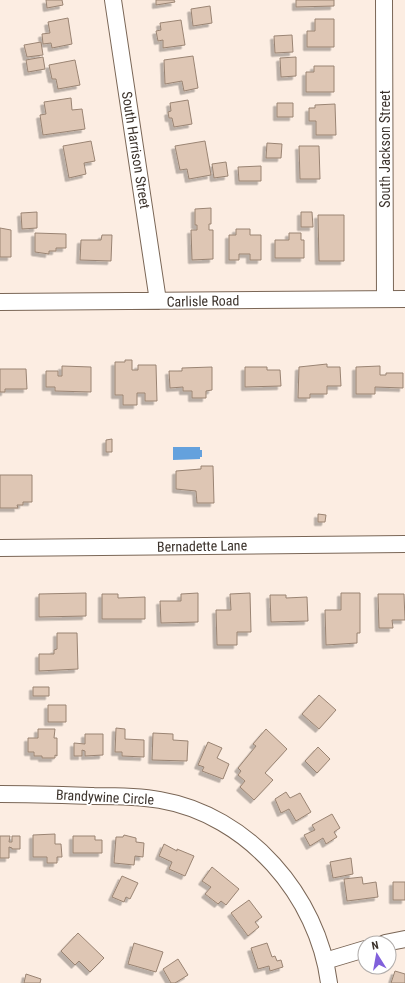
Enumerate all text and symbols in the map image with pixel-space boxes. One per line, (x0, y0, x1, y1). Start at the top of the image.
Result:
street label: South Harrison Street (119, 90, 153, 210)
street label: South Jackson Street (377, 90, 393, 208)
street label: Carlisle Road (166, 292, 240, 310)
street label: Bernadette Lane (157, 537, 248, 555)
street label: Brandywine Circle (56, 786, 155, 808)
north arrow (357, 935, 397, 975)
text: N (371, 939, 380, 953)

